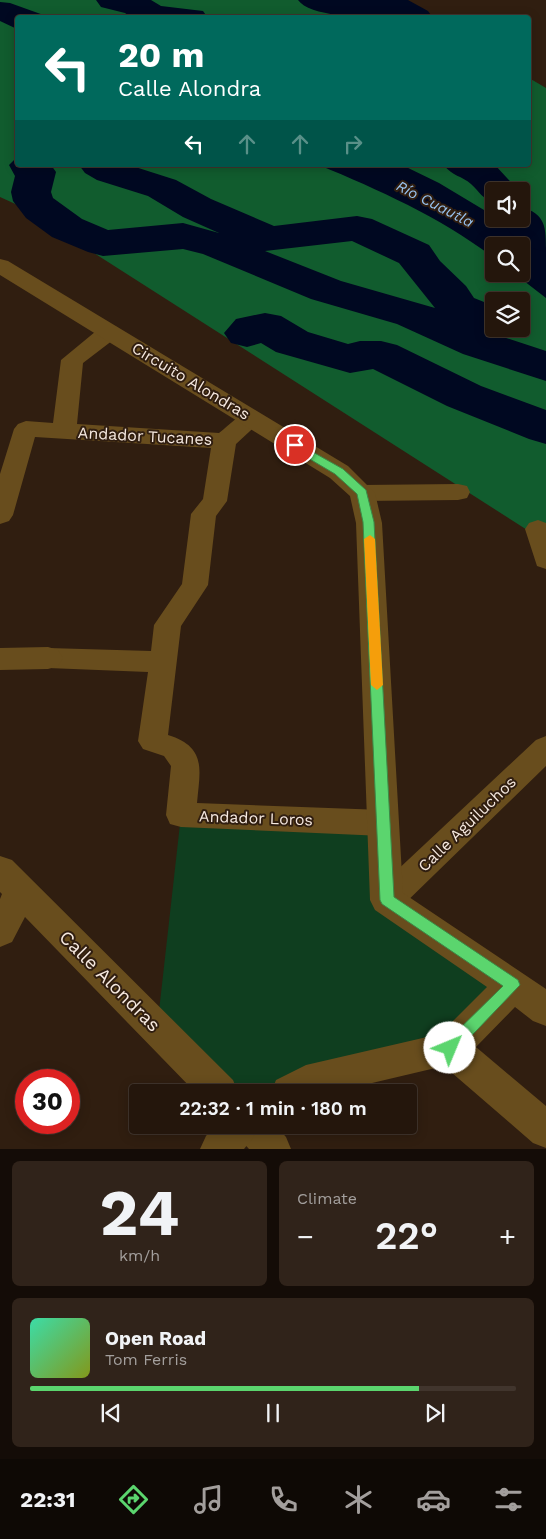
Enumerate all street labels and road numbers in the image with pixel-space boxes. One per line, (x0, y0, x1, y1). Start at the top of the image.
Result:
street label: Circuito Alondras (128, 338, 254, 424)
street label: Andador Tucanes (77, 423, 213, 449)
street label: Calle Aguiluchos (414, 772, 520, 876)
street label: Andador Loros (199, 807, 313, 829)
street label: Calle Alondras (55, 926, 165, 1036)

